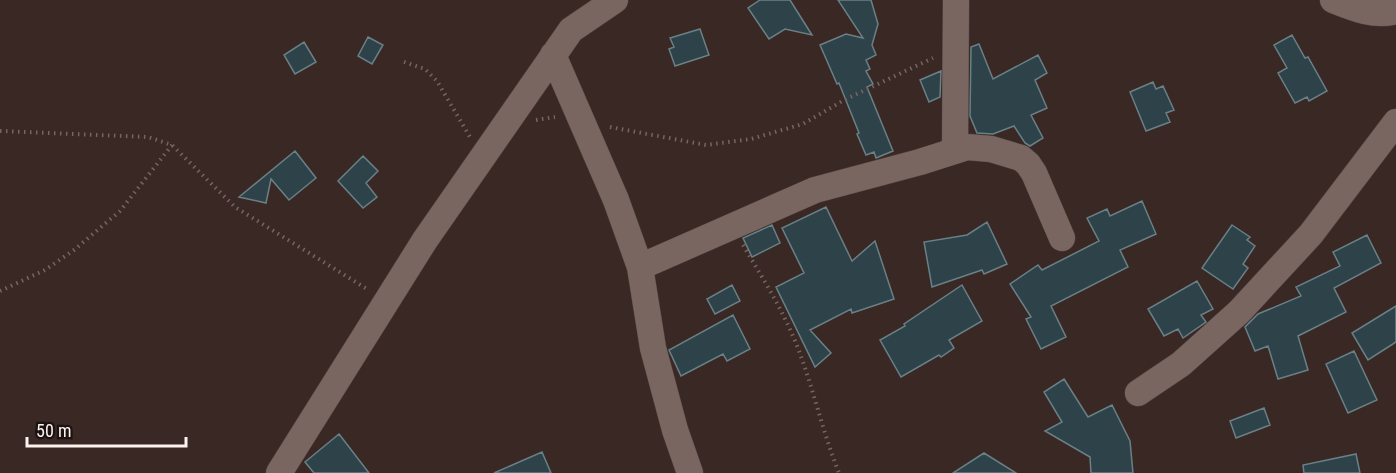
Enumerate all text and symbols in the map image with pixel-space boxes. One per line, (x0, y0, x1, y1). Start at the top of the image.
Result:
scale bar (27, 410, 186, 448)
text: 50 m (36, 420, 71, 441)

